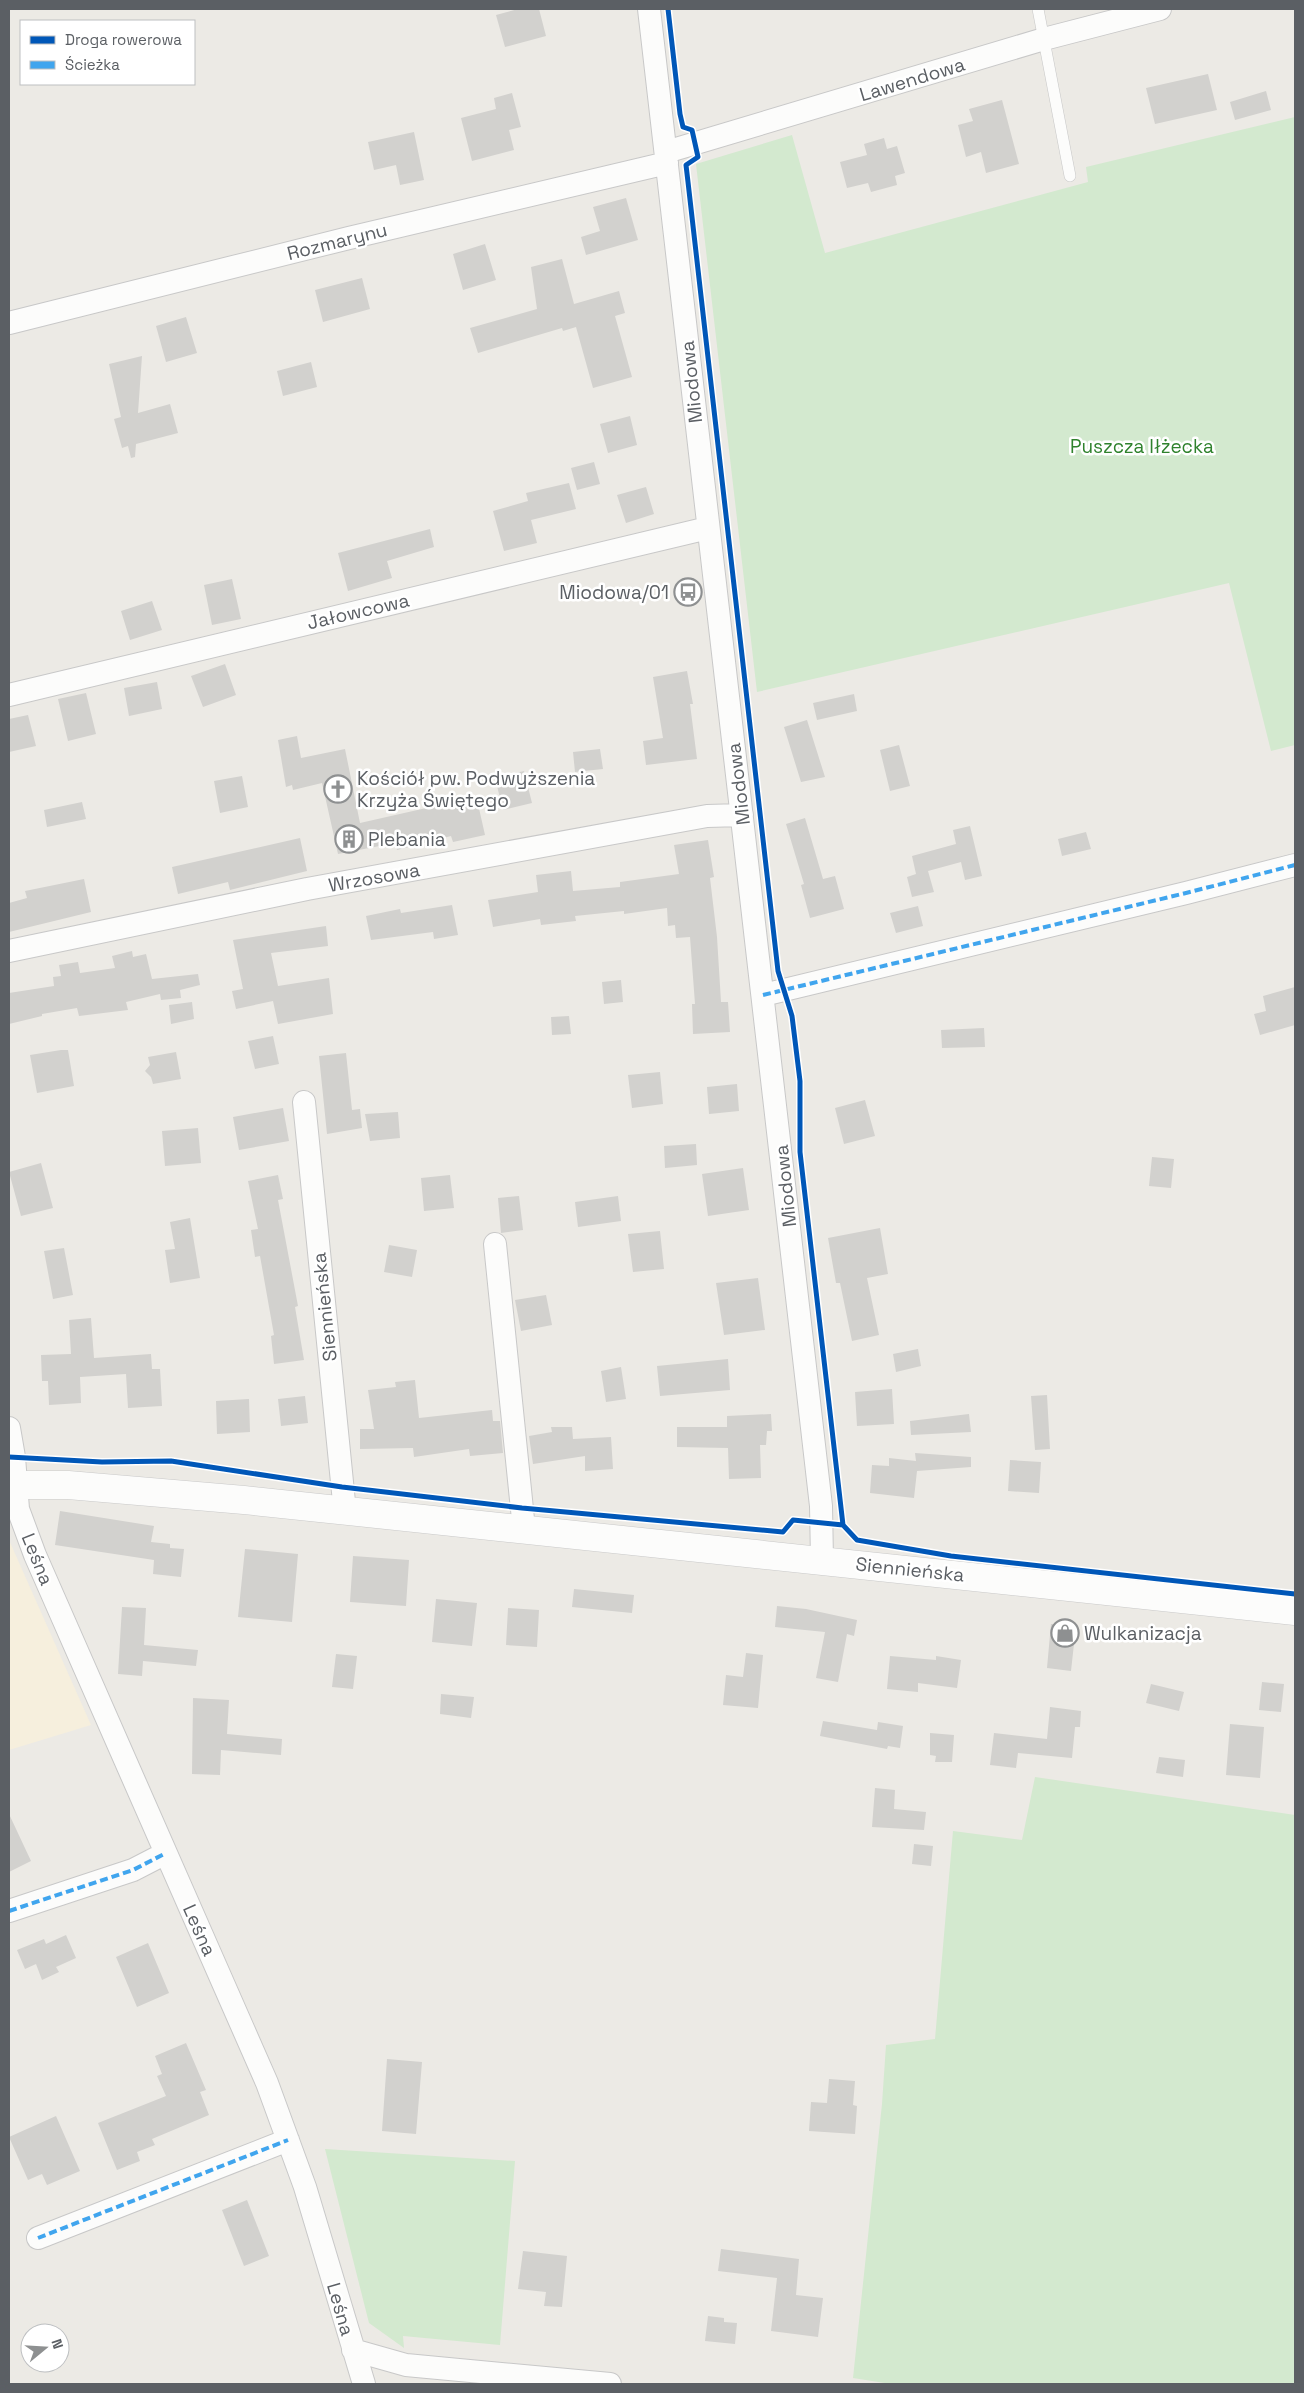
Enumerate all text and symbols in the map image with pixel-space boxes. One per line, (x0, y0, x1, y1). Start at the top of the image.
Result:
legend (20, 20, 195, 85)
text: Droga rowerowa (65, 30, 182, 49)
street label: Lawendowa (856, 52, 968, 107)
text: Ścieżka (65, 55, 120, 74)
street label: Rozmarynu (284, 217, 390, 266)
street label: Miodowa (675, 339, 708, 424)
park label: Puszcza Iłżecka (1070, 434, 1214, 459)
bus stop icon: Miodowa/01 (673, 577, 703, 607)
place label: Miodowa/01 (559, 580, 669, 605)
street label: Jałowcowa (305, 588, 412, 635)
street label: Miodowa (721, 741, 756, 826)
place label: Kościół pw. Podwyższenia Krzyża Świętego (357, 766, 595, 813)
church icon: Kościół pw. Podwyższenia Krzyża Świętego (323, 774, 353, 804)
building icon: Plebania (334, 824, 364, 854)
place label: Plebania (368, 827, 446, 852)
street label: Wrzosowa (326, 857, 422, 898)
street label: Miodowa (769, 1143, 802, 1228)
street label: Siennieńska (306, 1251, 343, 1363)
street label: Leśna (16, 1529, 59, 1589)
street label: Siennieńska (854, 1551, 966, 1588)
shop icon: Wulkanizacja (1050, 1618, 1080, 1648)
place label: Wulkanizacja (1084, 1621, 1202, 1646)
street label: Leśna (177, 1900, 222, 1960)
street label: Leśna (321, 2280, 360, 2339)
north arrow (20, 2323, 70, 2373)
text: N (47, 2337, 67, 2351)

